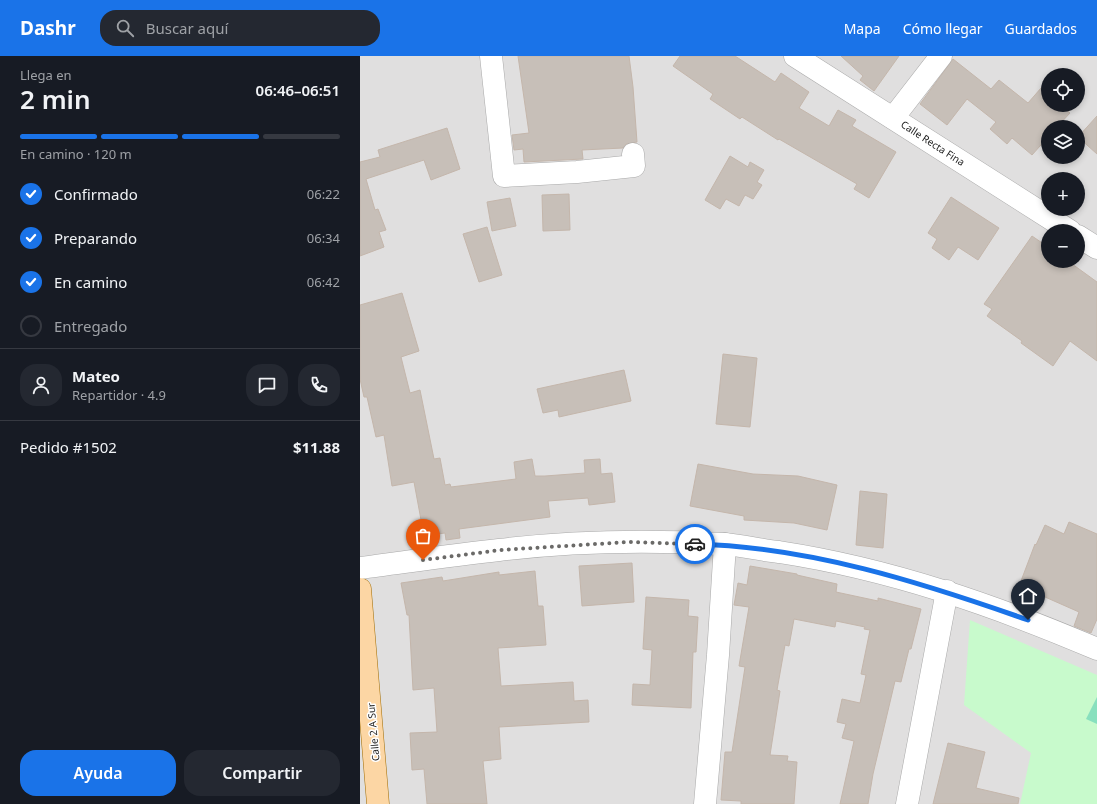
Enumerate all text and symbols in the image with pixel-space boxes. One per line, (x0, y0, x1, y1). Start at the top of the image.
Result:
search box (100, 10, 380, 46)
text: Dashr (20, 15, 76, 41)
icon: search (114, 17, 136, 39)
text: Buscar aquí (146, 18, 228, 38)
text: Mapa (844, 19, 881, 38)
text: Cómo llegar (903, 19, 983, 38)
text: Guardados (1005, 19, 1077, 38)
text: Llega en (20, 66, 72, 84)
map controls (1041, 68, 1085, 268)
button: locate (1041, 68, 1085, 112)
text: 06:46–06:51 (256, 80, 340, 100)
text: 2 min (20, 81, 91, 117)
street label: Calle Recta Fina (898, 117, 968, 169)
button: layers (1041, 120, 1085, 164)
text: En camino · 120 m (20, 145, 132, 163)
button: + (1041, 172, 1085, 216)
icon: check (20, 183, 42, 205)
text: Confirmado (54, 184, 138, 204)
text: 06:22 (307, 185, 340, 203)
button: − (1041, 224, 1085, 268)
icon: check (20, 227, 42, 249)
text: Preparando (54, 228, 137, 248)
text: 06:34 (307, 229, 340, 247)
icon: check (20, 271, 42, 293)
text: En camino (54, 272, 127, 292)
text: 06:42 (307, 273, 340, 291)
text: Entregado (54, 316, 127, 336)
button: person (20, 364, 62, 406)
button: chat (246, 364, 288, 406)
button: phone (298, 364, 340, 406)
text: Mateo (72, 366, 120, 386)
text: Repartidor · 4.9 (72, 386, 166, 404)
text: Pedido #1502 (20, 437, 117, 457)
text: $11.88 (293, 437, 340, 457)
pin (406, 519, 440, 560)
courier (675, 524, 715, 564)
icon: bag (412, 525, 434, 547)
icon: car (684, 533, 706, 555)
pin (1011, 579, 1045, 620)
icon: home (1017, 585, 1039, 607)
street label: Calle 2 A Sur (363, 702, 383, 762)
button: Ayuda (20, 750, 176, 796)
button: Compartir (184, 750, 340, 796)

